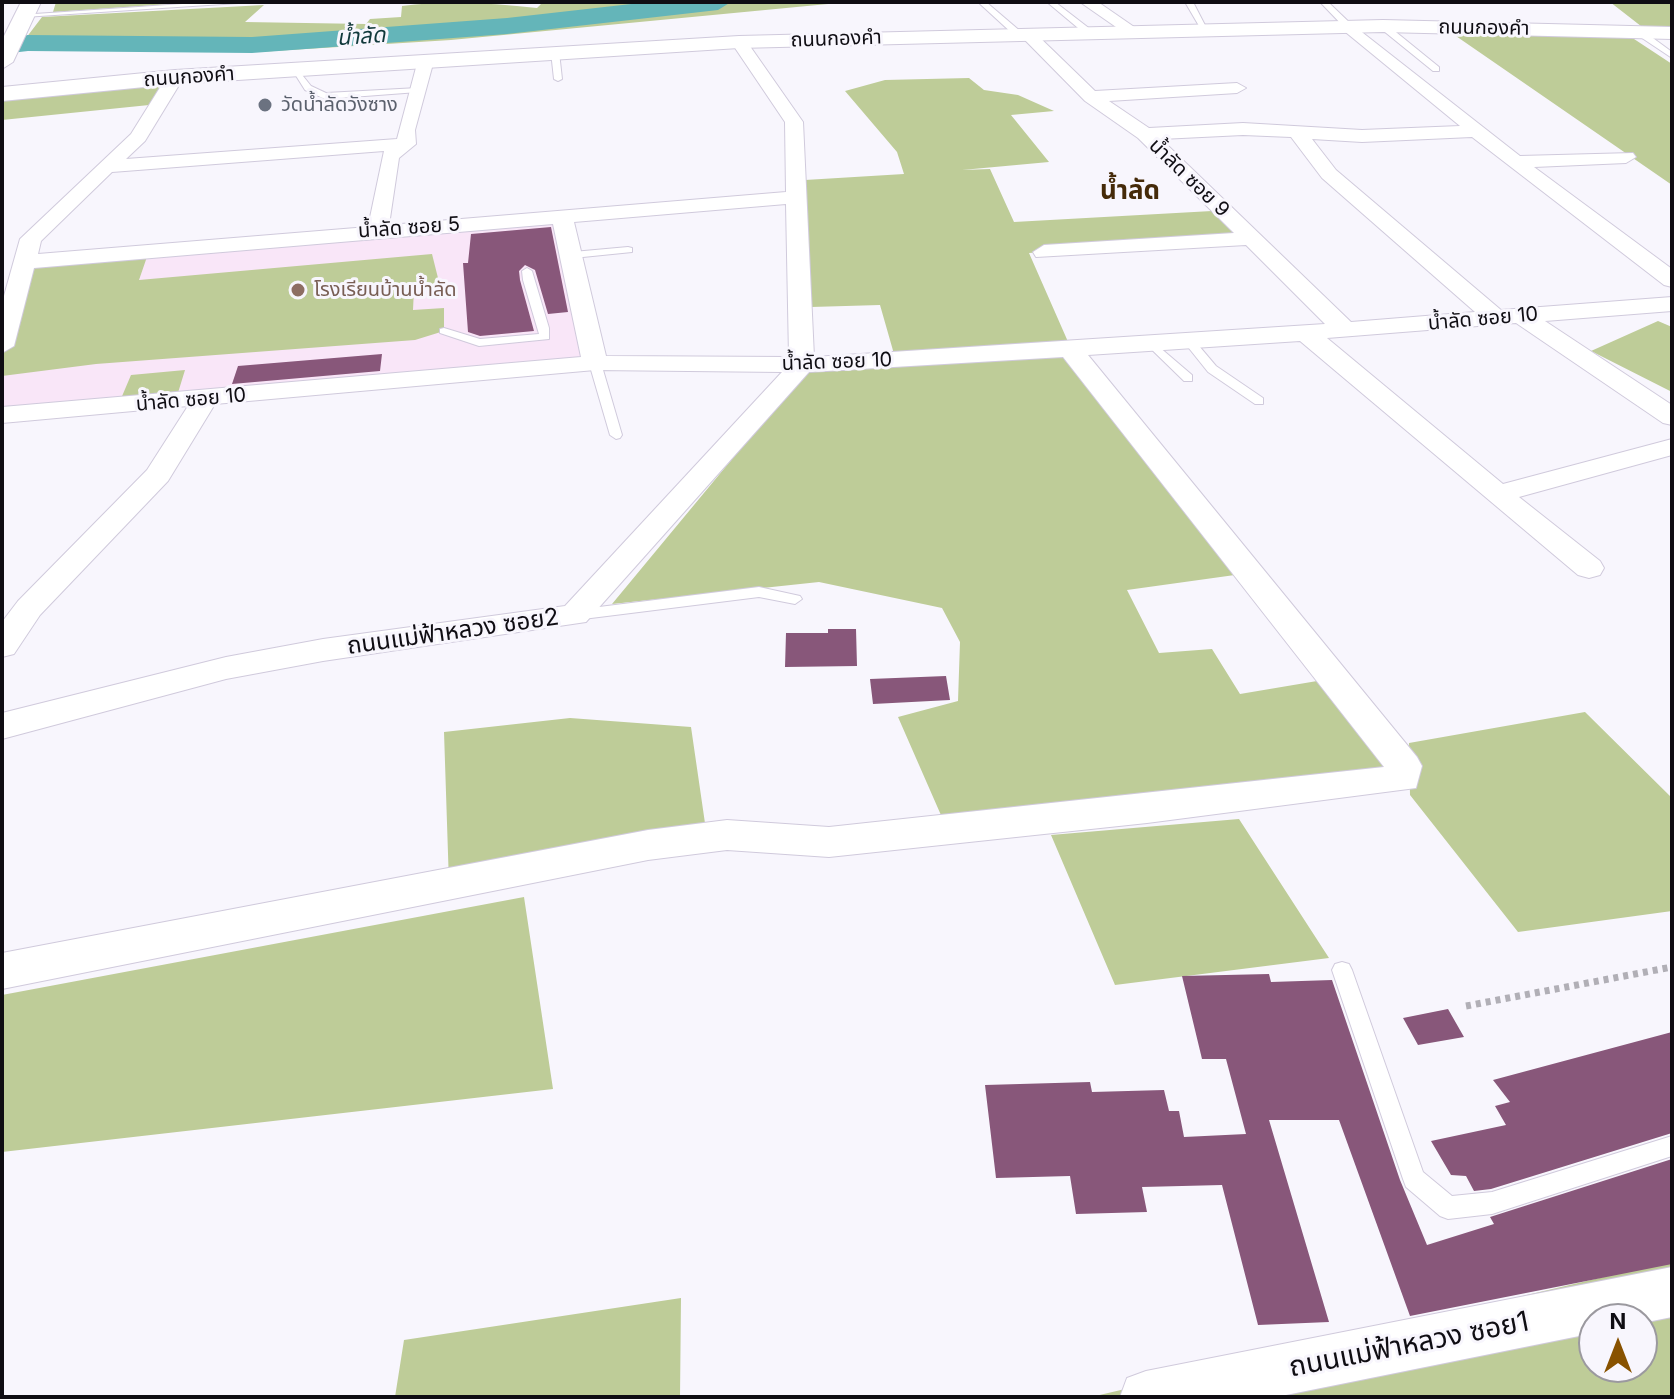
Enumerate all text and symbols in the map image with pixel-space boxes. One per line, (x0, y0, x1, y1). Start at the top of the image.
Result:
street label: ถนนกองคำ (1438, 15, 1530, 41)
water label: น้ำลัด (336, 22, 386, 52)
street label: ถนนกองคำ (790, 25, 882, 53)
street label: ถนนกองคำ (143, 62, 235, 92)
place label: วัดน้ำลัดวังซาง (281, 93, 398, 117)
marker: วัดน้ำลัดวังซาง (256, 96, 274, 114)
street label: น้ำลัด ซอย 9 (1144, 134, 1234, 222)
district label: น้ำลัด (1100, 175, 1160, 207)
street label: น้ำลัด ซอย 5 (357, 212, 461, 244)
place label: โรงเรียนบ้านน้ำลัด (314, 278, 457, 302)
marker: โรงเรียนบ้านน้ำลัด (289, 281, 307, 299)
street label: น้ำลัด ซอย 10 (1427, 302, 1539, 336)
street label: น้ำลัด ซอย 10 (781, 348, 893, 376)
street label: น้ำลัด ซอย 10 (135, 383, 247, 417)
street label: ถนนแม่ฟ้าหลวง ซอย2 (345, 603, 561, 661)
north arrow (1578, 1303, 1658, 1383)
street label: ถนนแม่ฟ้าหลวง ซอย1 (1286, 1305, 1532, 1385)
text: N (1610, 1308, 1626, 1334)

